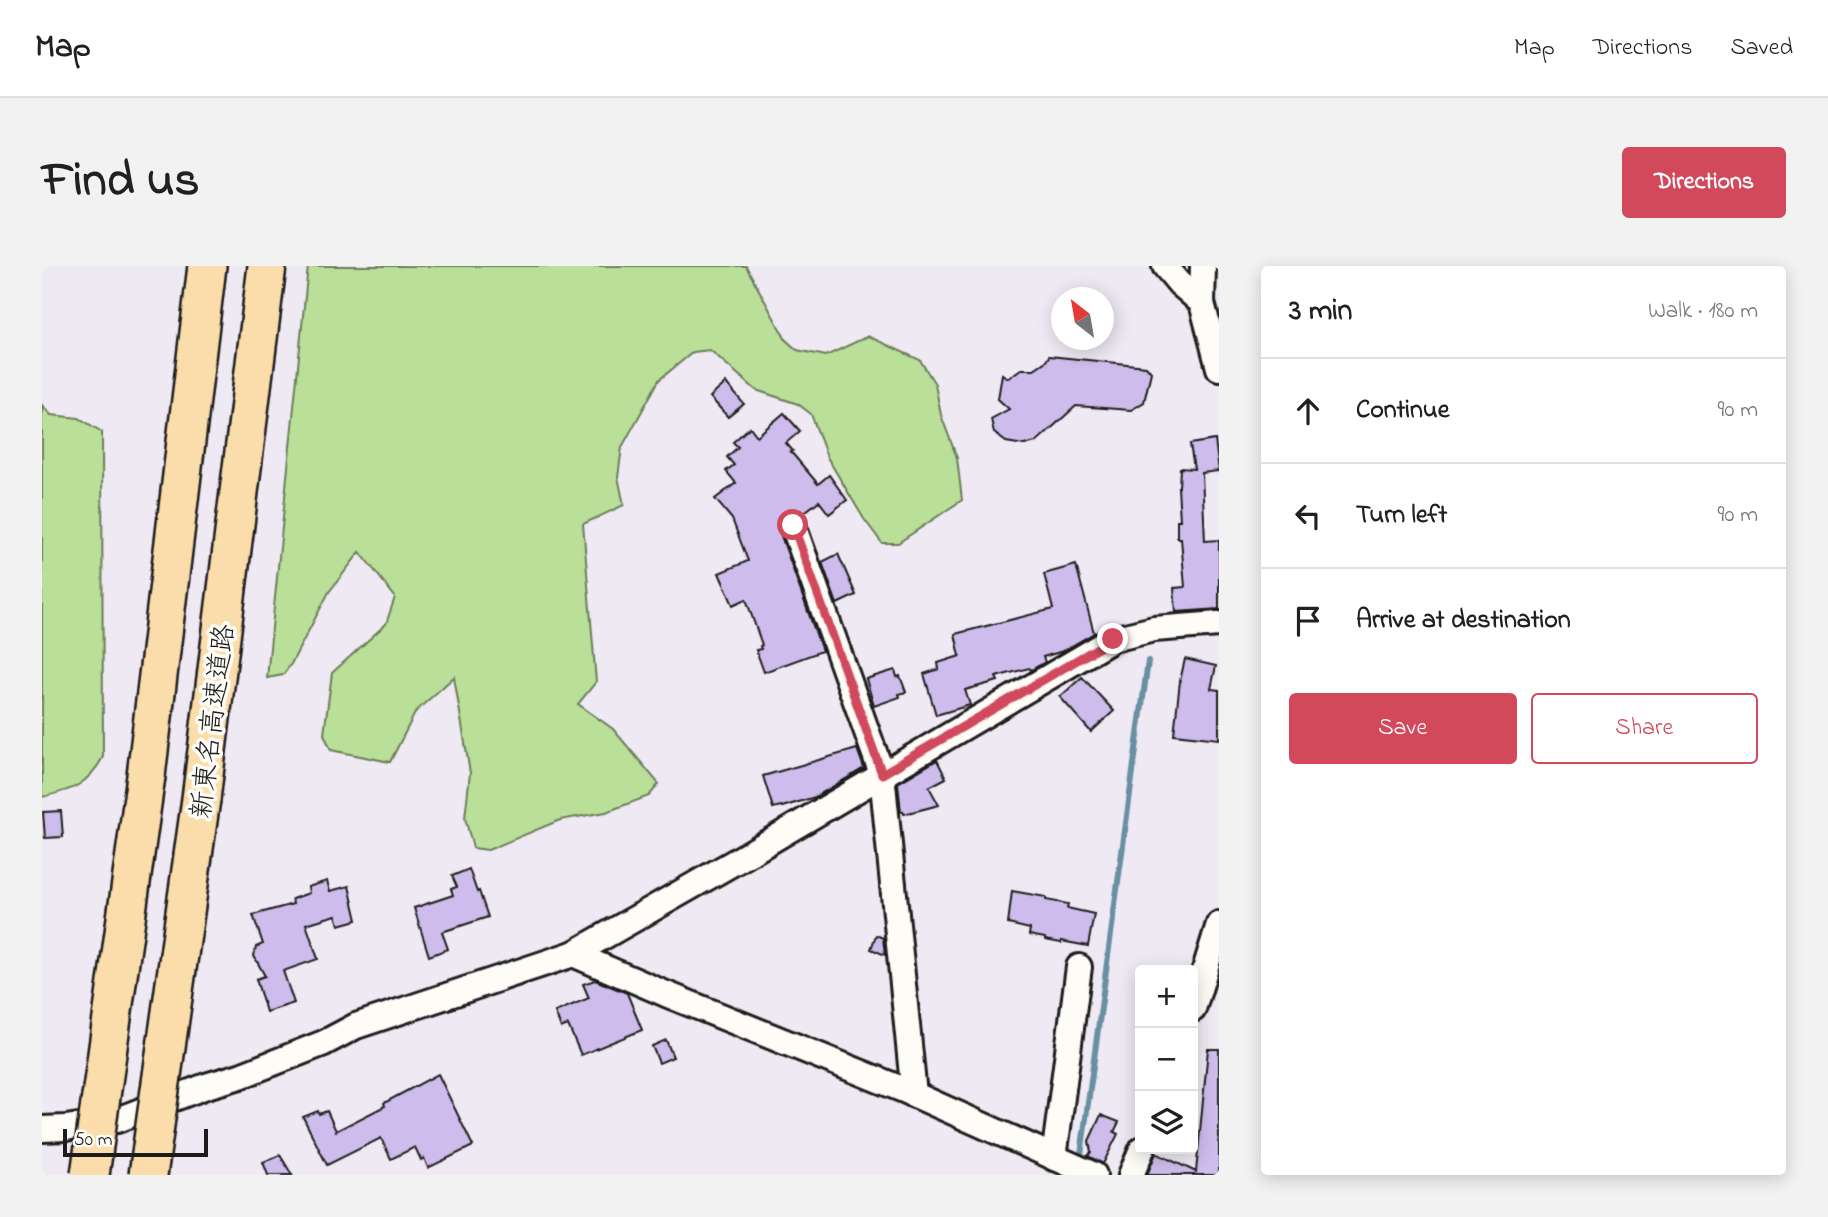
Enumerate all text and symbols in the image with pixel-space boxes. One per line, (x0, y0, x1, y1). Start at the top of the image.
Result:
text: Map (35, 24, 91, 72)
text: Map (1514, 31, 1555, 66)
text: Directions (1593, 31, 1692, 66)
text: Saved (1730, 31, 1793, 66)
text: Find us (42, 146, 199, 218)
button: Directions (1622, 147, 1786, 218)
north arrow (1051, 287, 1114, 350)
text: 3 min (1289, 290, 1352, 334)
text: Walk · 180 m (1648, 295, 1758, 328)
icon: ahead (1289, 392, 1327, 430)
text: Continue (1356, 392, 1449, 430)
text: 90 m (1718, 394, 1758, 427)
icon: left (1289, 497, 1327, 535)
text: Turn left (1356, 497, 1447, 535)
text: 90 m (1718, 499, 1758, 532)
route start (777, 509, 808, 540)
icon: arrive (1289, 602, 1327, 640)
text: Arrive at destination (1356, 602, 1571, 640)
street label: 新東名高速道路 (182, 622, 247, 821)
route end (1097, 623, 1128, 654)
button: Save (1289, 693, 1517, 764)
button: Share (1531, 693, 1758, 764)
map controls (1135, 965, 1198, 1154)
button: + (1135, 965, 1198, 1028)
button: − (1135, 1028, 1198, 1091)
button: layers (1135, 1091, 1198, 1154)
scale bar (63, 1126, 208, 1158)
text: 50 m (74, 1127, 113, 1154)

